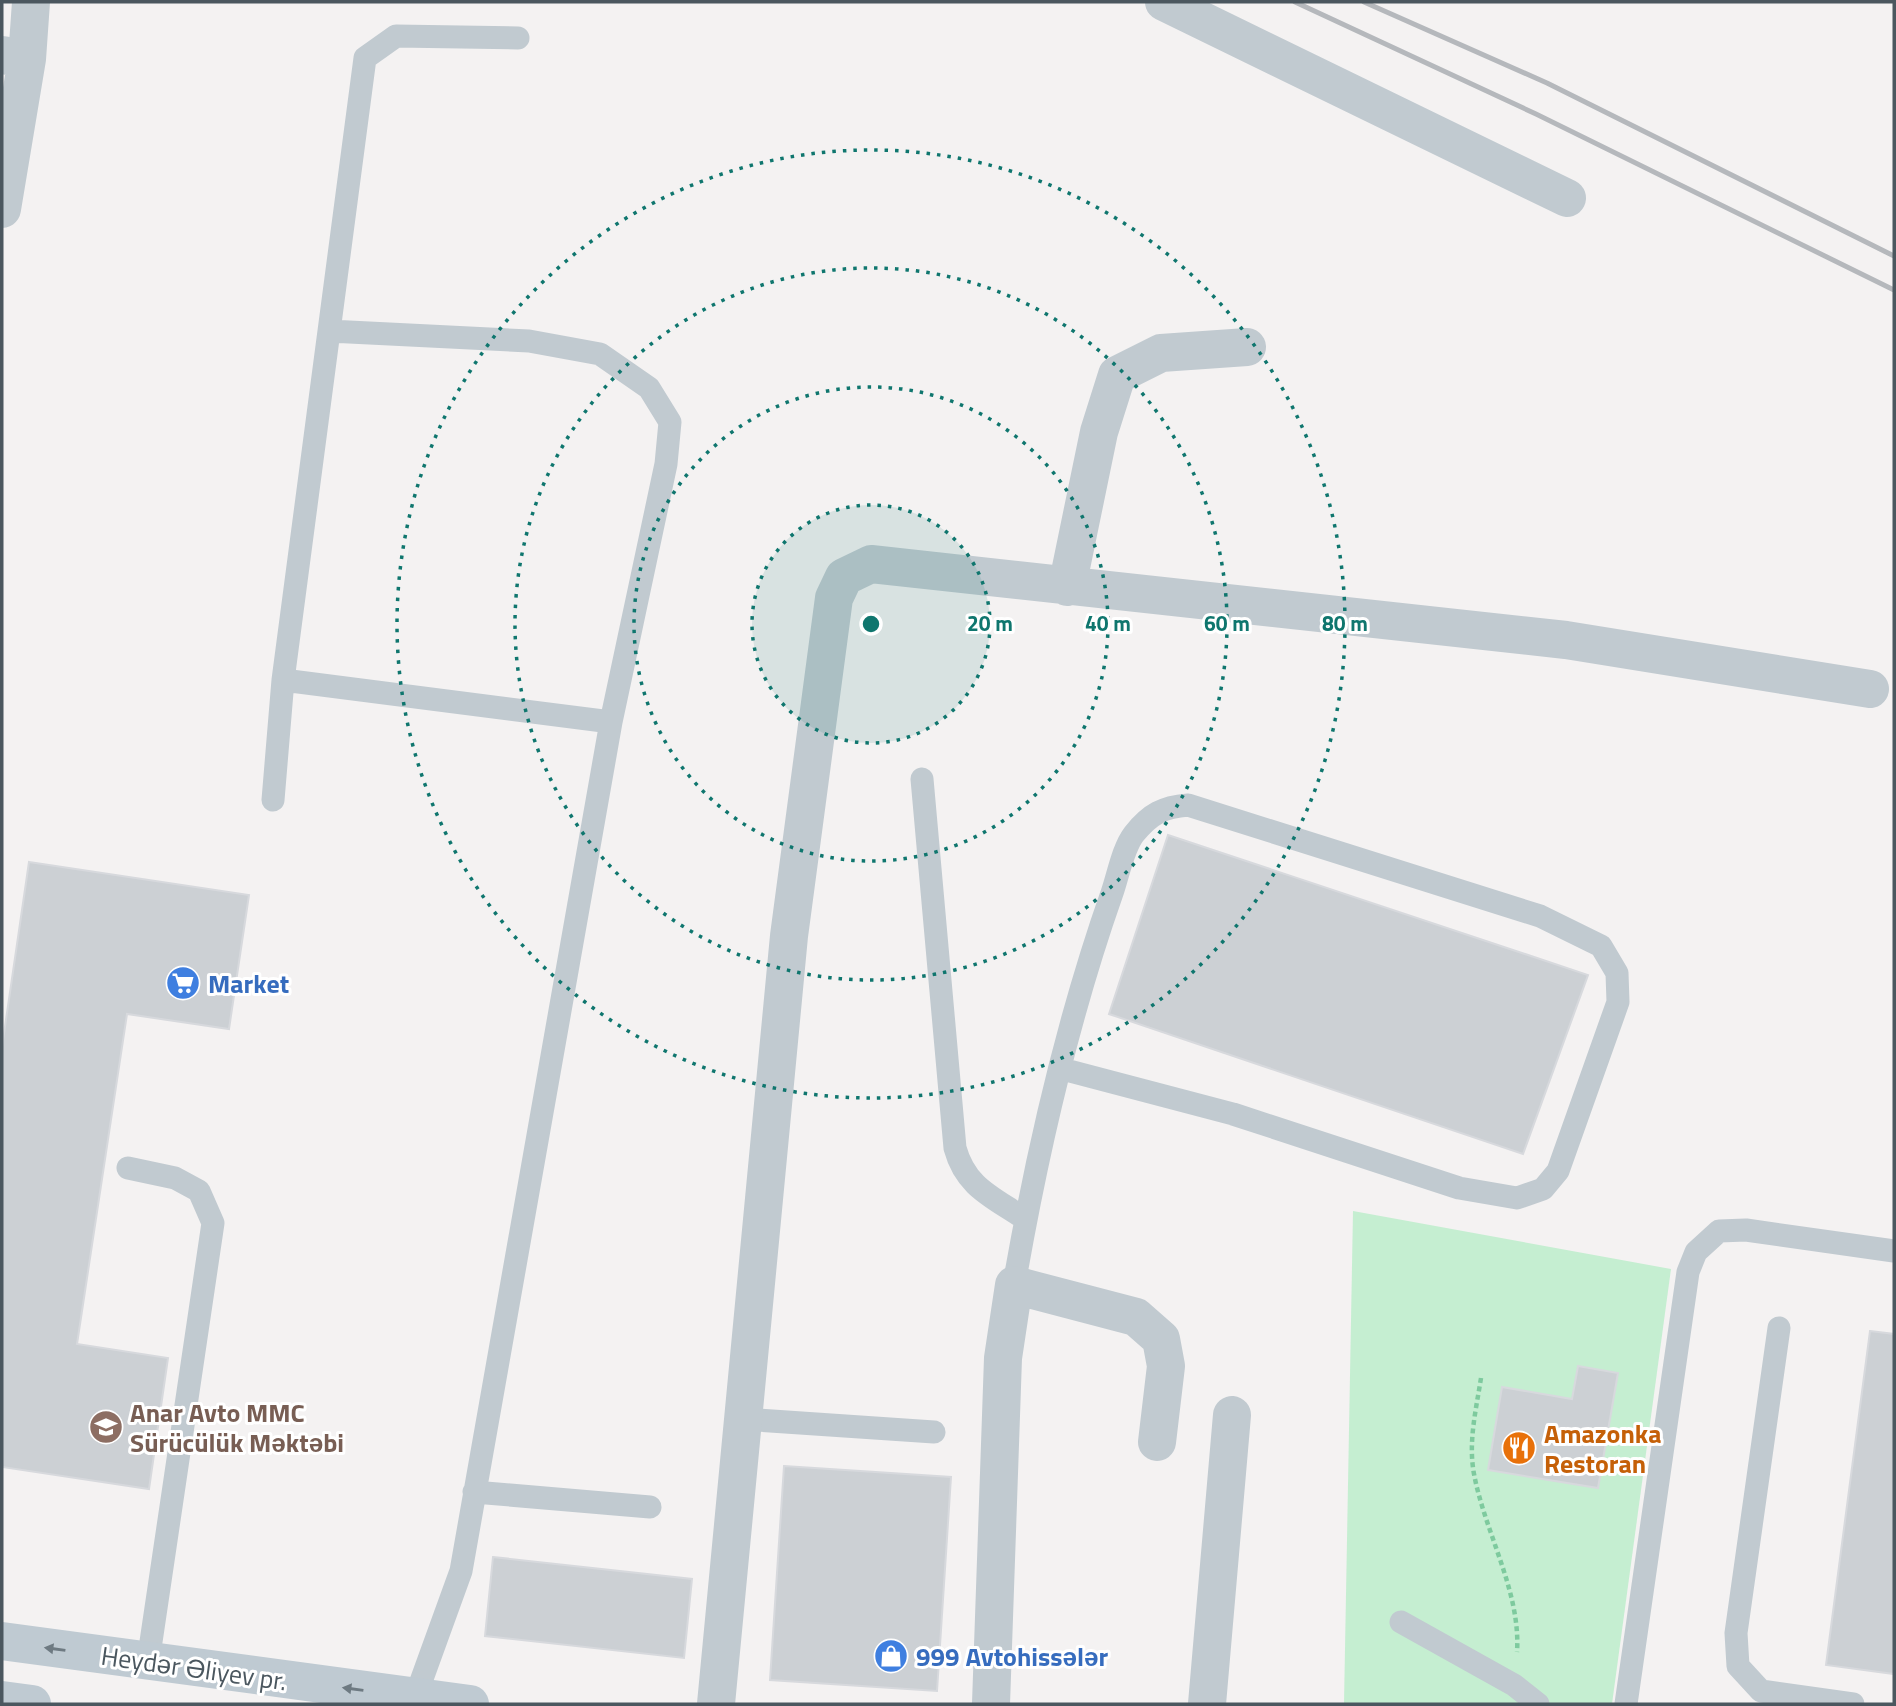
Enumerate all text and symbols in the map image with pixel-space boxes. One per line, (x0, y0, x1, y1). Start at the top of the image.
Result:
text: 20 m (967, 607, 1013, 639)
text: 40 m (1085, 607, 1131, 639)
text: 60 m (1204, 607, 1250, 639)
text: 80 m (1322, 607, 1368, 639)
centre of rings (859, 612, 883, 636)
supermarket icon: Market (164, 964, 202, 1002)
place label: Market (208, 964, 289, 1003)
place label: Anar Avto MMC Sürücülük Məktəbi (130, 1393, 344, 1462)
school or university icon: Anar Avto MMC Sürücülük Məktəbi (87, 1408, 125, 1446)
place label: Amazonka Restoran (1544, 1414, 1661, 1483)
restaurant icon: Amazonka Restoran (1500, 1429, 1538, 1467)
street label: Heydər Əliyev pr. (99, 1636, 289, 1700)
shop icon: 999 Avtohissələr (872, 1637, 910, 1675)
place label: 999 Avtohissələr (916, 1637, 1109, 1676)
one-way arrow (44, 1643, 66, 1654)
one-way arrow (342, 1684, 364, 1695)

